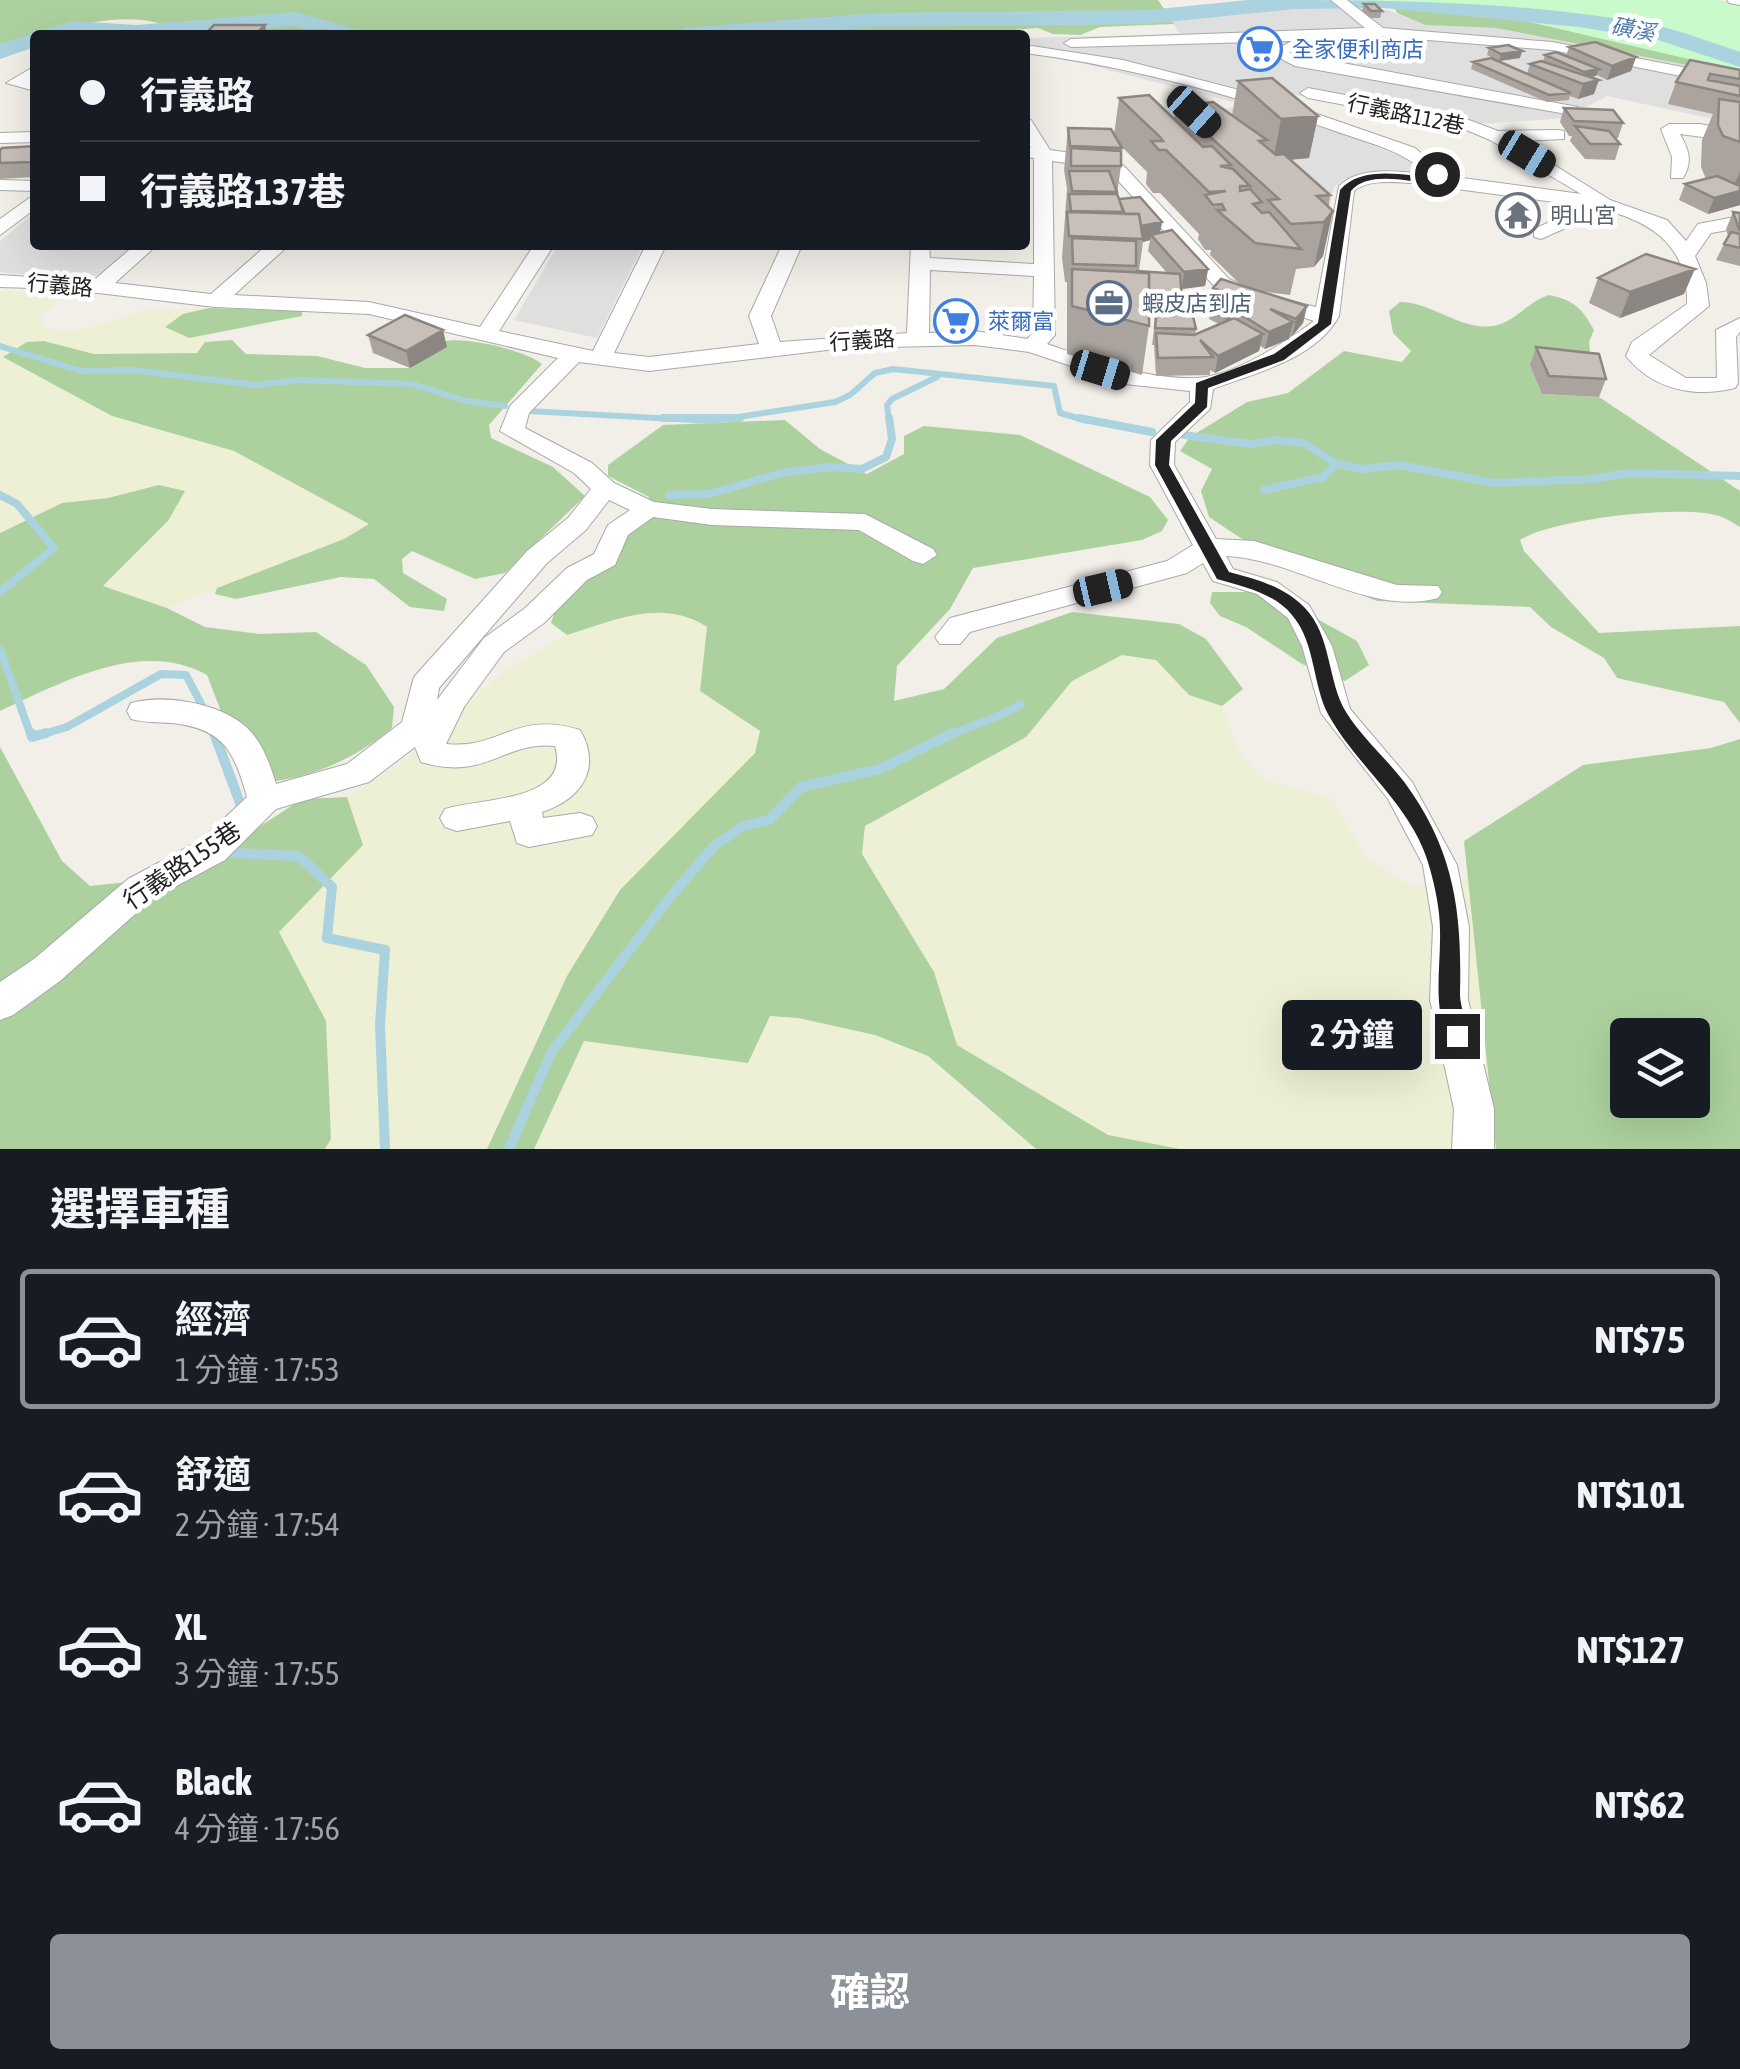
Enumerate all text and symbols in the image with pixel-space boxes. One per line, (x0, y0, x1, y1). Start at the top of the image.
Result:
water label: 磺溪 (1609, 12, 1660, 46)
supermarket icon: 全家便利商店 (1237, 26, 1283, 72)
place label: 全家便利商店 (1292, 36, 1424, 62)
text: 行義路 (140, 74, 254, 117)
car (1162, 81, 1226, 143)
street label: 行義路112巷 (1345, 89, 1467, 139)
car (1494, 126, 1560, 182)
route start (1415, 152, 1460, 197)
text: 行義路137巷 (140, 170, 346, 213)
temple icon: 明山宮 (1495, 192, 1541, 238)
place label: 明山宮 (1550, 202, 1616, 228)
street label: 行義路 (26, 269, 94, 301)
office icon: 蝦皮店到店 (1086, 280, 1132, 326)
place label: 蝦皮店到店 (1142, 290, 1252, 316)
supermarket icon: 萊爾富 (933, 298, 979, 344)
place label: 萊爾富 (988, 308, 1054, 334)
street label: 行義路 (828, 325, 896, 355)
car (1067, 347, 1133, 393)
car (1070, 567, 1136, 609)
street label: 行義路155巷 (118, 816, 246, 914)
callout: 2 分鐘 (1282, 1001, 1422, 1071)
route end (1435, 1014, 1480, 1059)
text: 2 分鐘 (1310, 1016, 1394, 1053)
map controls (1610, 1018, 1710, 1118)
button: layers (1610, 1018, 1710, 1118)
text: 選擇車種 (50, 1183, 230, 1235)
icon: car (55, 1294, 145, 1384)
text: 經濟 (175, 1298, 251, 1341)
text: NT$75 (1594, 1318, 1685, 1361)
text: 1 分鐘 · 17:53 (175, 1351, 340, 1388)
icon: car (55, 1449, 145, 1539)
text: 舒適 (175, 1453, 251, 1496)
text: NT$101 (1576, 1473, 1685, 1516)
text: 2 分鐘 · 17:54 (175, 1506, 340, 1543)
icon: car (55, 1604, 145, 1694)
text: XL (175, 1605, 207, 1648)
text: NT$127 (1576, 1628, 1685, 1671)
text: 3 分鐘 · 17:55 (175, 1655, 340, 1692)
icon: car (55, 1759, 145, 1849)
text: Black (175, 1760, 252, 1803)
text: NT$62 (1594, 1783, 1685, 1826)
text: 4 分鐘 · 17:56 (175, 1810, 340, 1847)
button: 確認 (50, 1934, 1690, 2049)

